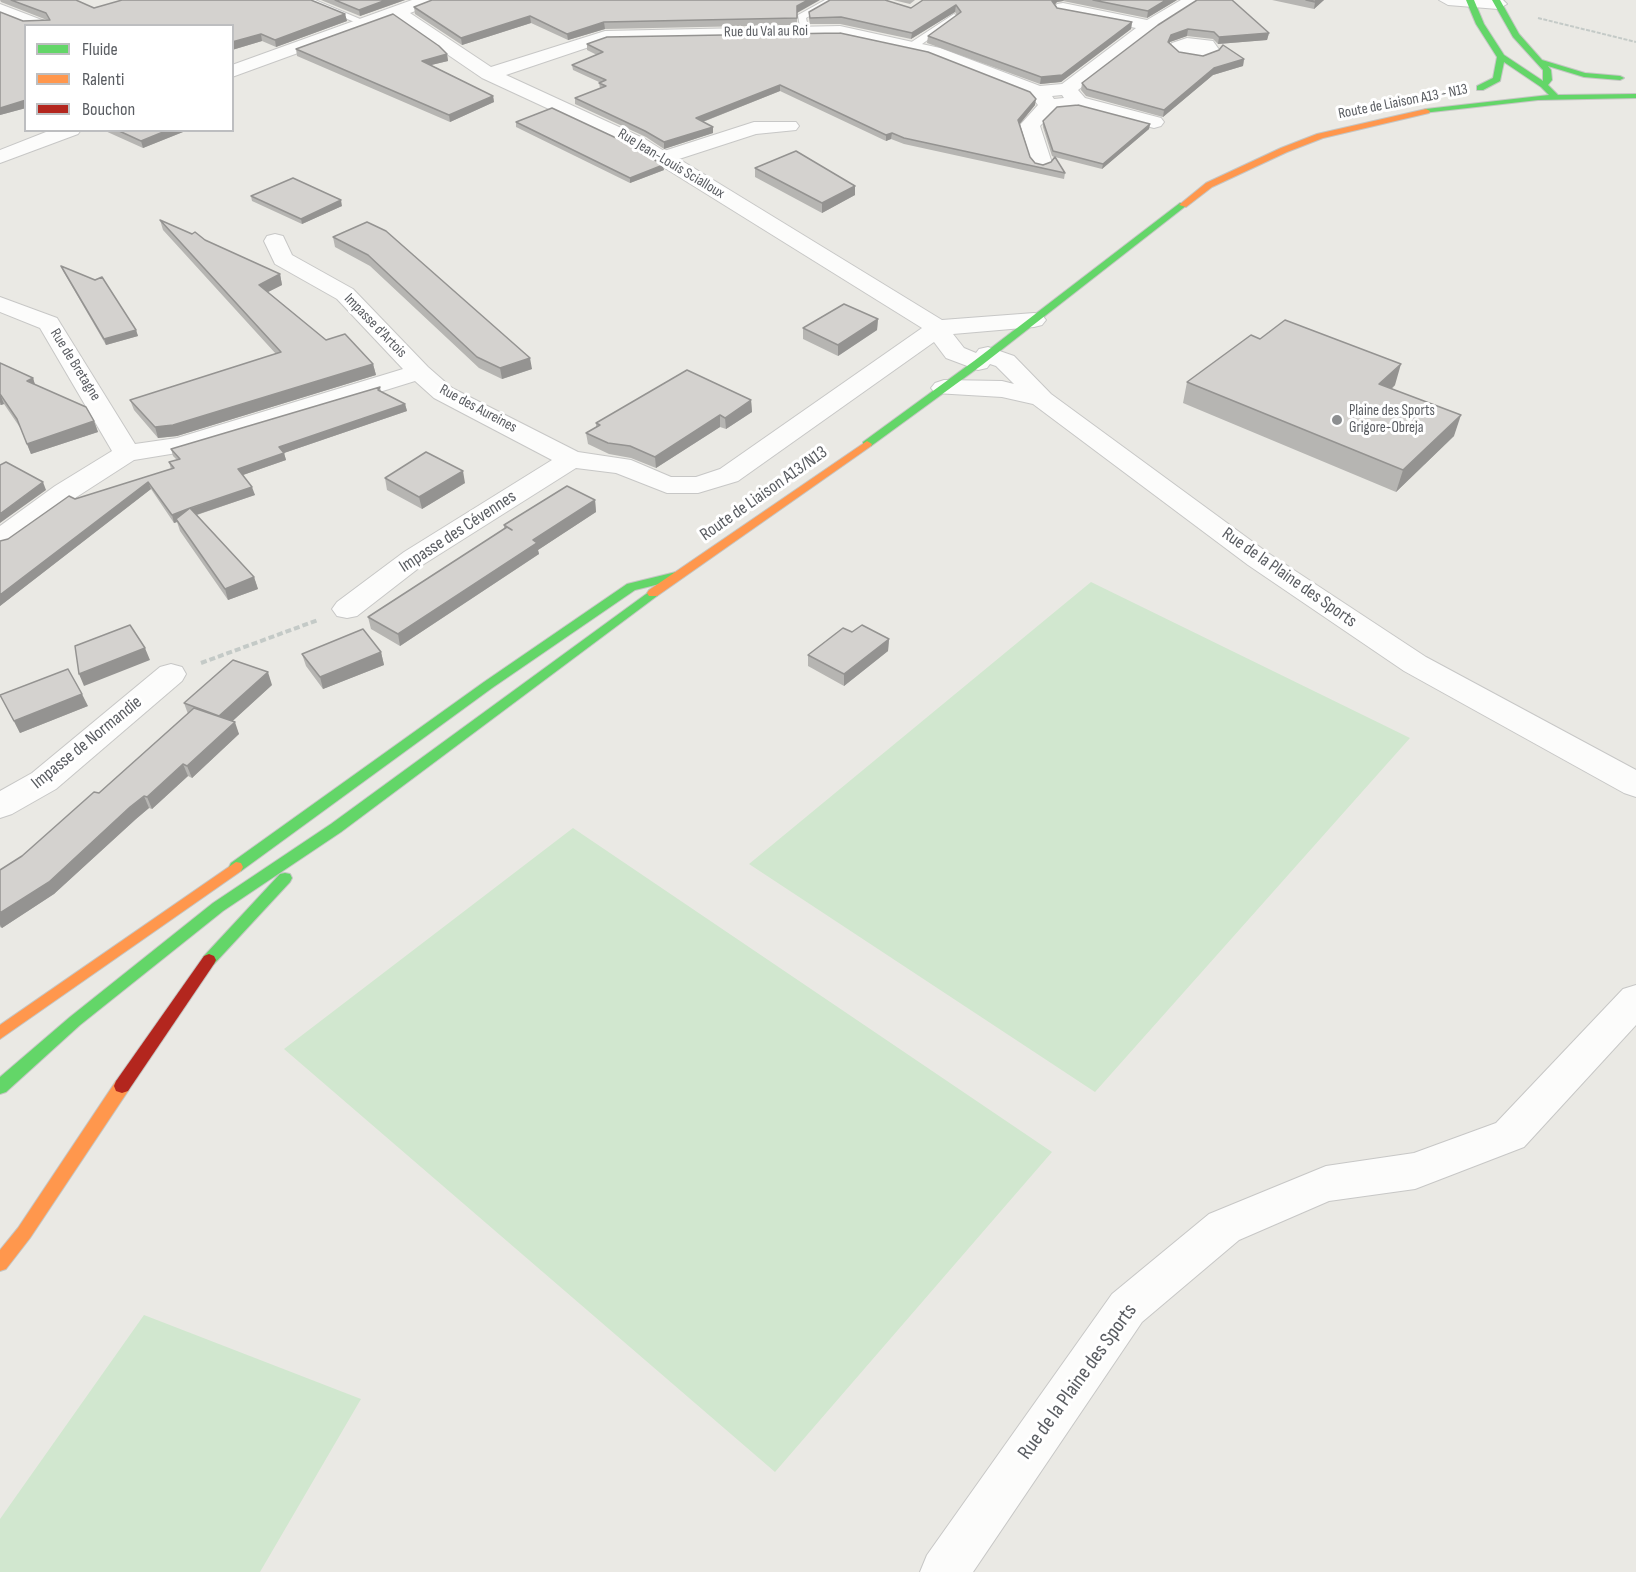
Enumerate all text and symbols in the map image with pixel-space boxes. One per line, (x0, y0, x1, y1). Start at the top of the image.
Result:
street label: Rue du Val au Roi (724, 22, 808, 42)
legend (24, 24, 234, 132)
text: Fluide (82, 39, 118, 60)
text: Ralenti (82, 69, 124, 90)
street label: Route de Liaison A13 - N13 (1337, 81, 1469, 123)
text: Bouchon (82, 99, 135, 120)
street label: Rue Jean-Louis Scialloux (614, 125, 728, 203)
street label: Impasse d'Artois (340, 290, 410, 362)
street label: Rue de Bretagne (46, 326, 104, 404)
street label: Rue des Aureines (436, 381, 520, 437)
place label: Plaine des Sports Grigore-Obreja (1349, 402, 1435, 437)
marker: Plaine des Sports Grigore-Obreja (1330, 413, 1344, 427)
street label: Route de Liaison A13/N13 (696, 442, 832, 546)
street label: Impasse des Cévennes (395, 486, 521, 578)
street label: Rue de la Plaine des Sports (1217, 523, 1361, 633)
street label: Impasse de Normandie (27, 692, 147, 794)
street label: Rue de la Plaine des Sports (1013, 1299, 1143, 1465)

